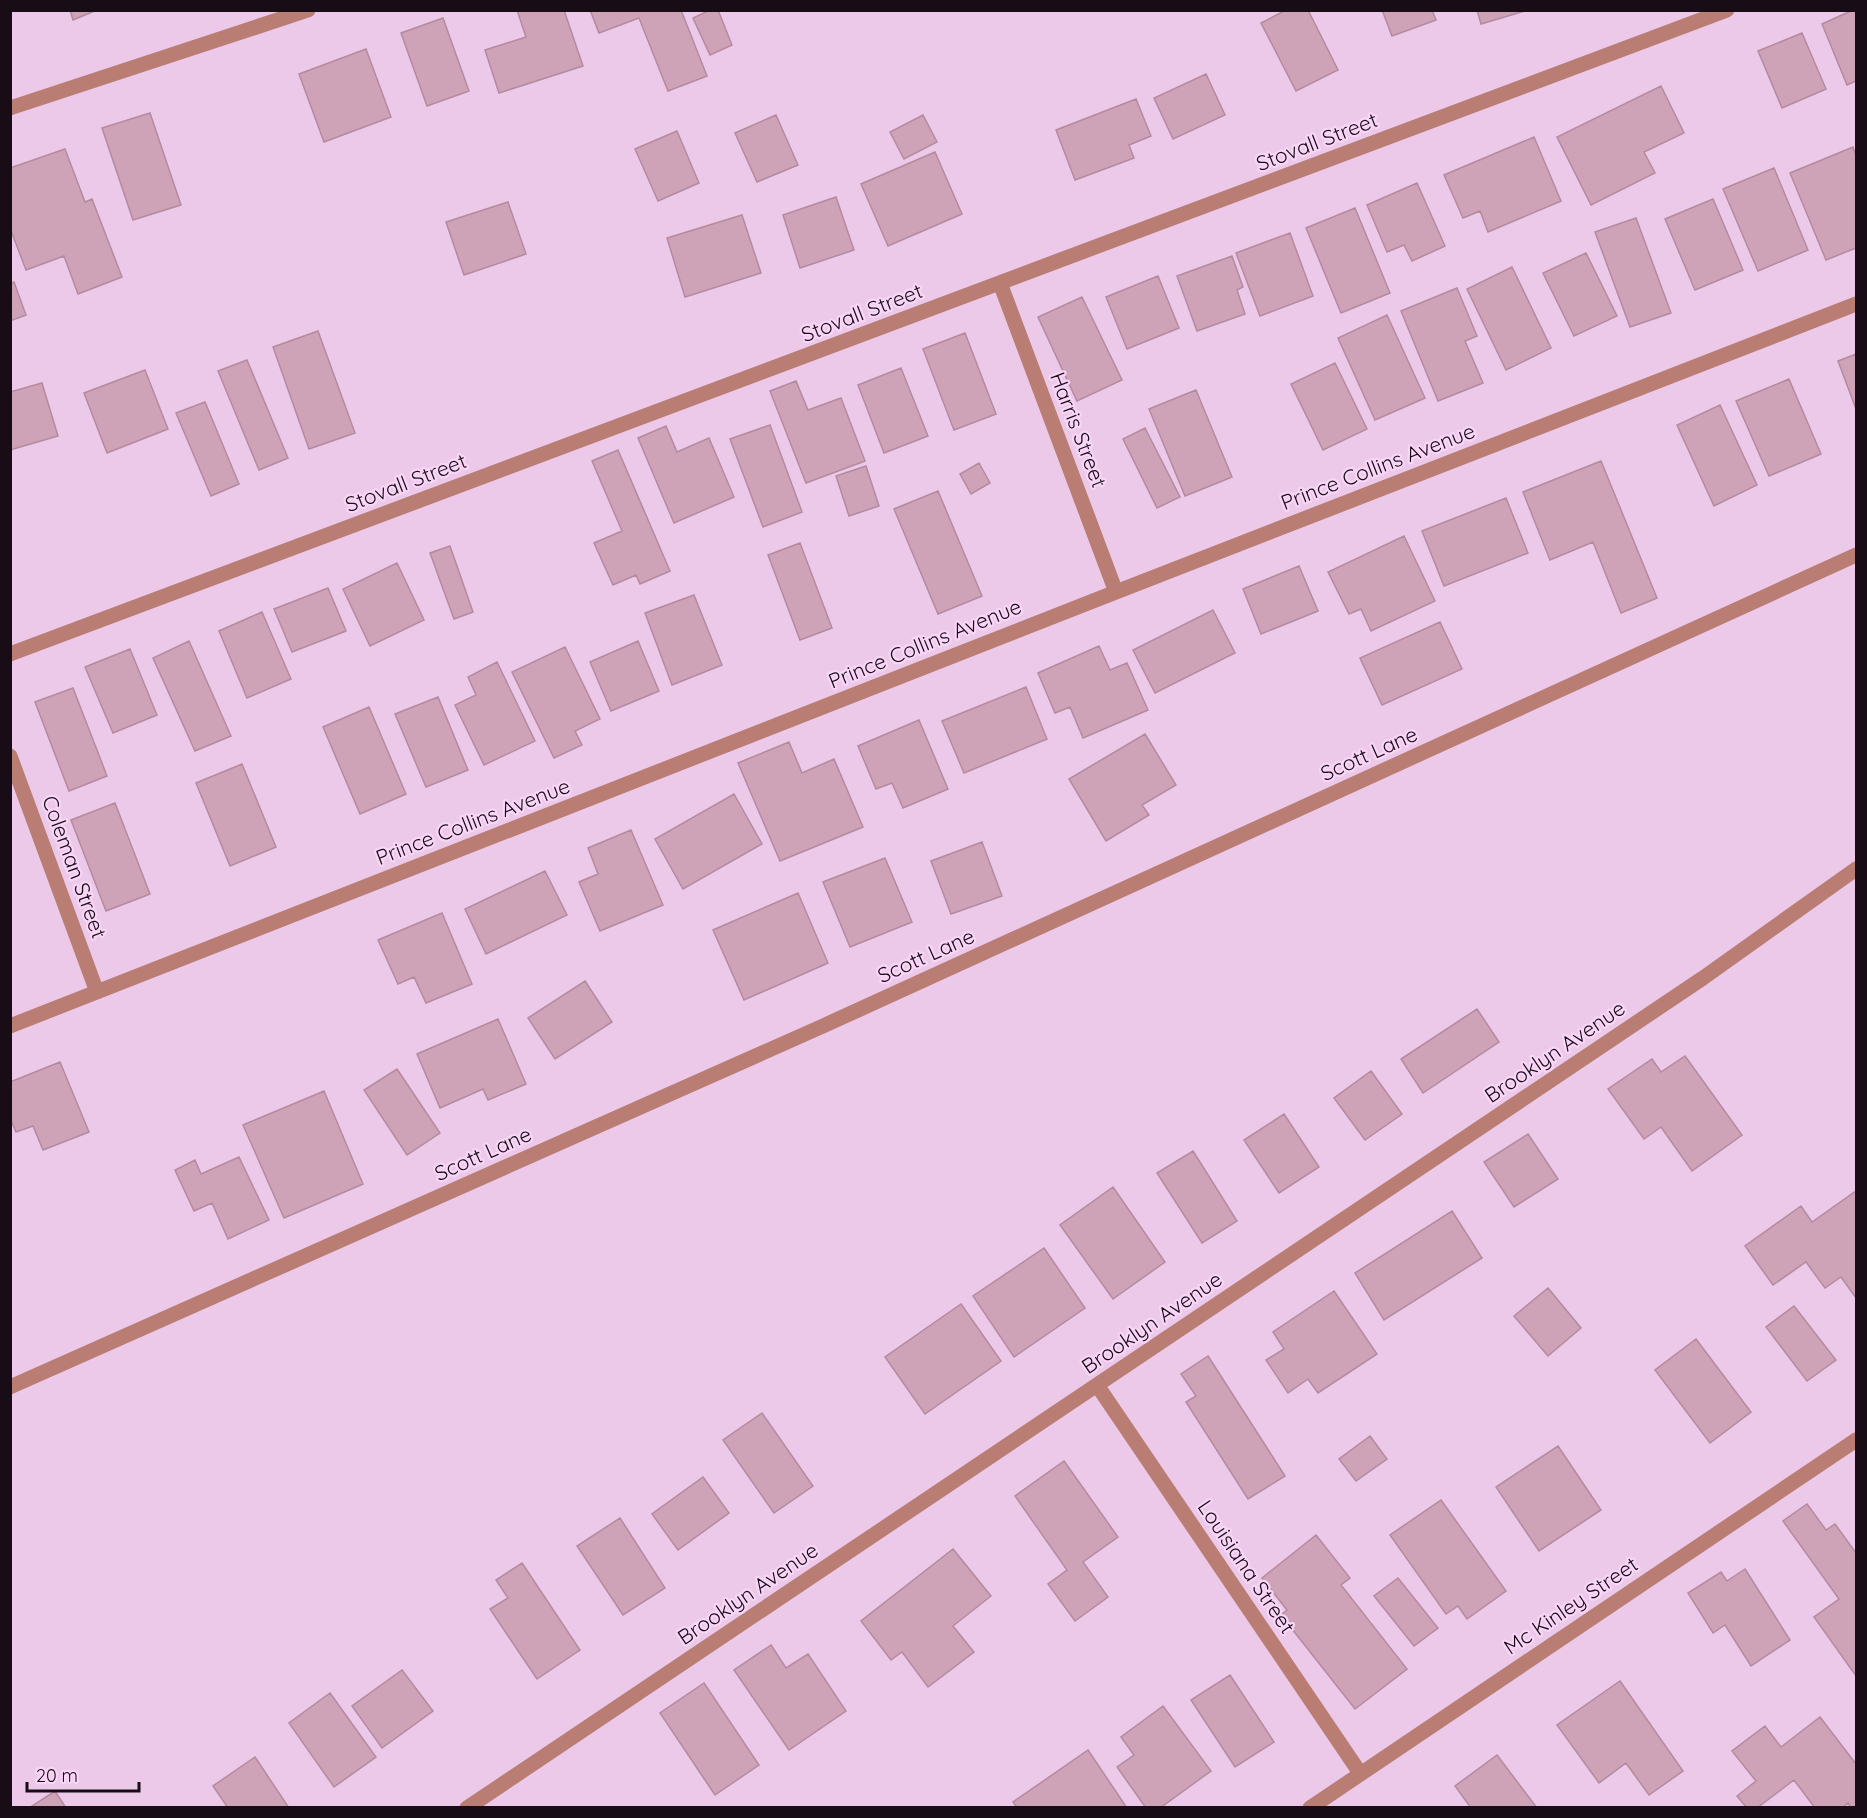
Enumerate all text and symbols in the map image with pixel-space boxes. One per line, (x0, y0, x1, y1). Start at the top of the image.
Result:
street label: Stovall Street (1252, 106, 1381, 176)
street label: Stovall Street (797, 277, 926, 347)
street label: Harris Street (1045, 368, 1113, 491)
street label: Prince Collins Avenue (1277, 417, 1478, 515)
street label: Stovall Street (341, 447, 470, 517)
street label: Prince Collins Avenue (824, 592, 1025, 694)
street label: Scott Lane (1316, 720, 1421, 786)
street label: Prince Collins Avenue (372, 772, 573, 870)
street label: Coleman Street (37, 792, 113, 942)
street label: Scott Lane (873, 922, 978, 988)
street label: Brooklyn Avenue (1479, 995, 1630, 1108)
street label: Scott Lane (430, 1120, 535, 1186)
street label: Brooklyn Avenue (1076, 1266, 1227, 1379)
street label: Louisiana Street (1193, 1495, 1301, 1638)
street label: Brooklyn Avenue (672, 1537, 823, 1650)
street label: Mc Kinley Street (1498, 1551, 1642, 1660)
scale bar (27, 1755, 140, 1793)
text: 20 m (36, 1764, 78, 1787)

